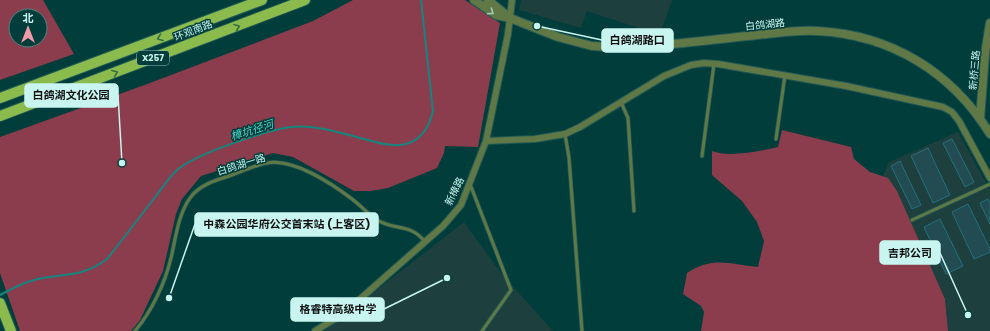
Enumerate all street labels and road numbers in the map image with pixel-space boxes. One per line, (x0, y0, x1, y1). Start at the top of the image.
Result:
street label: 白鸽湖路 (744, 15, 786, 34)
street label: 环观南路 (172, 16, 215, 45)
street label: 新桥三路 (965, 49, 984, 91)
road number: X257 (137, 51, 169, 65)
street label: 白鸽湖一路 (215, 150, 267, 179)
street label: 新樟路 (441, 174, 468, 208)

